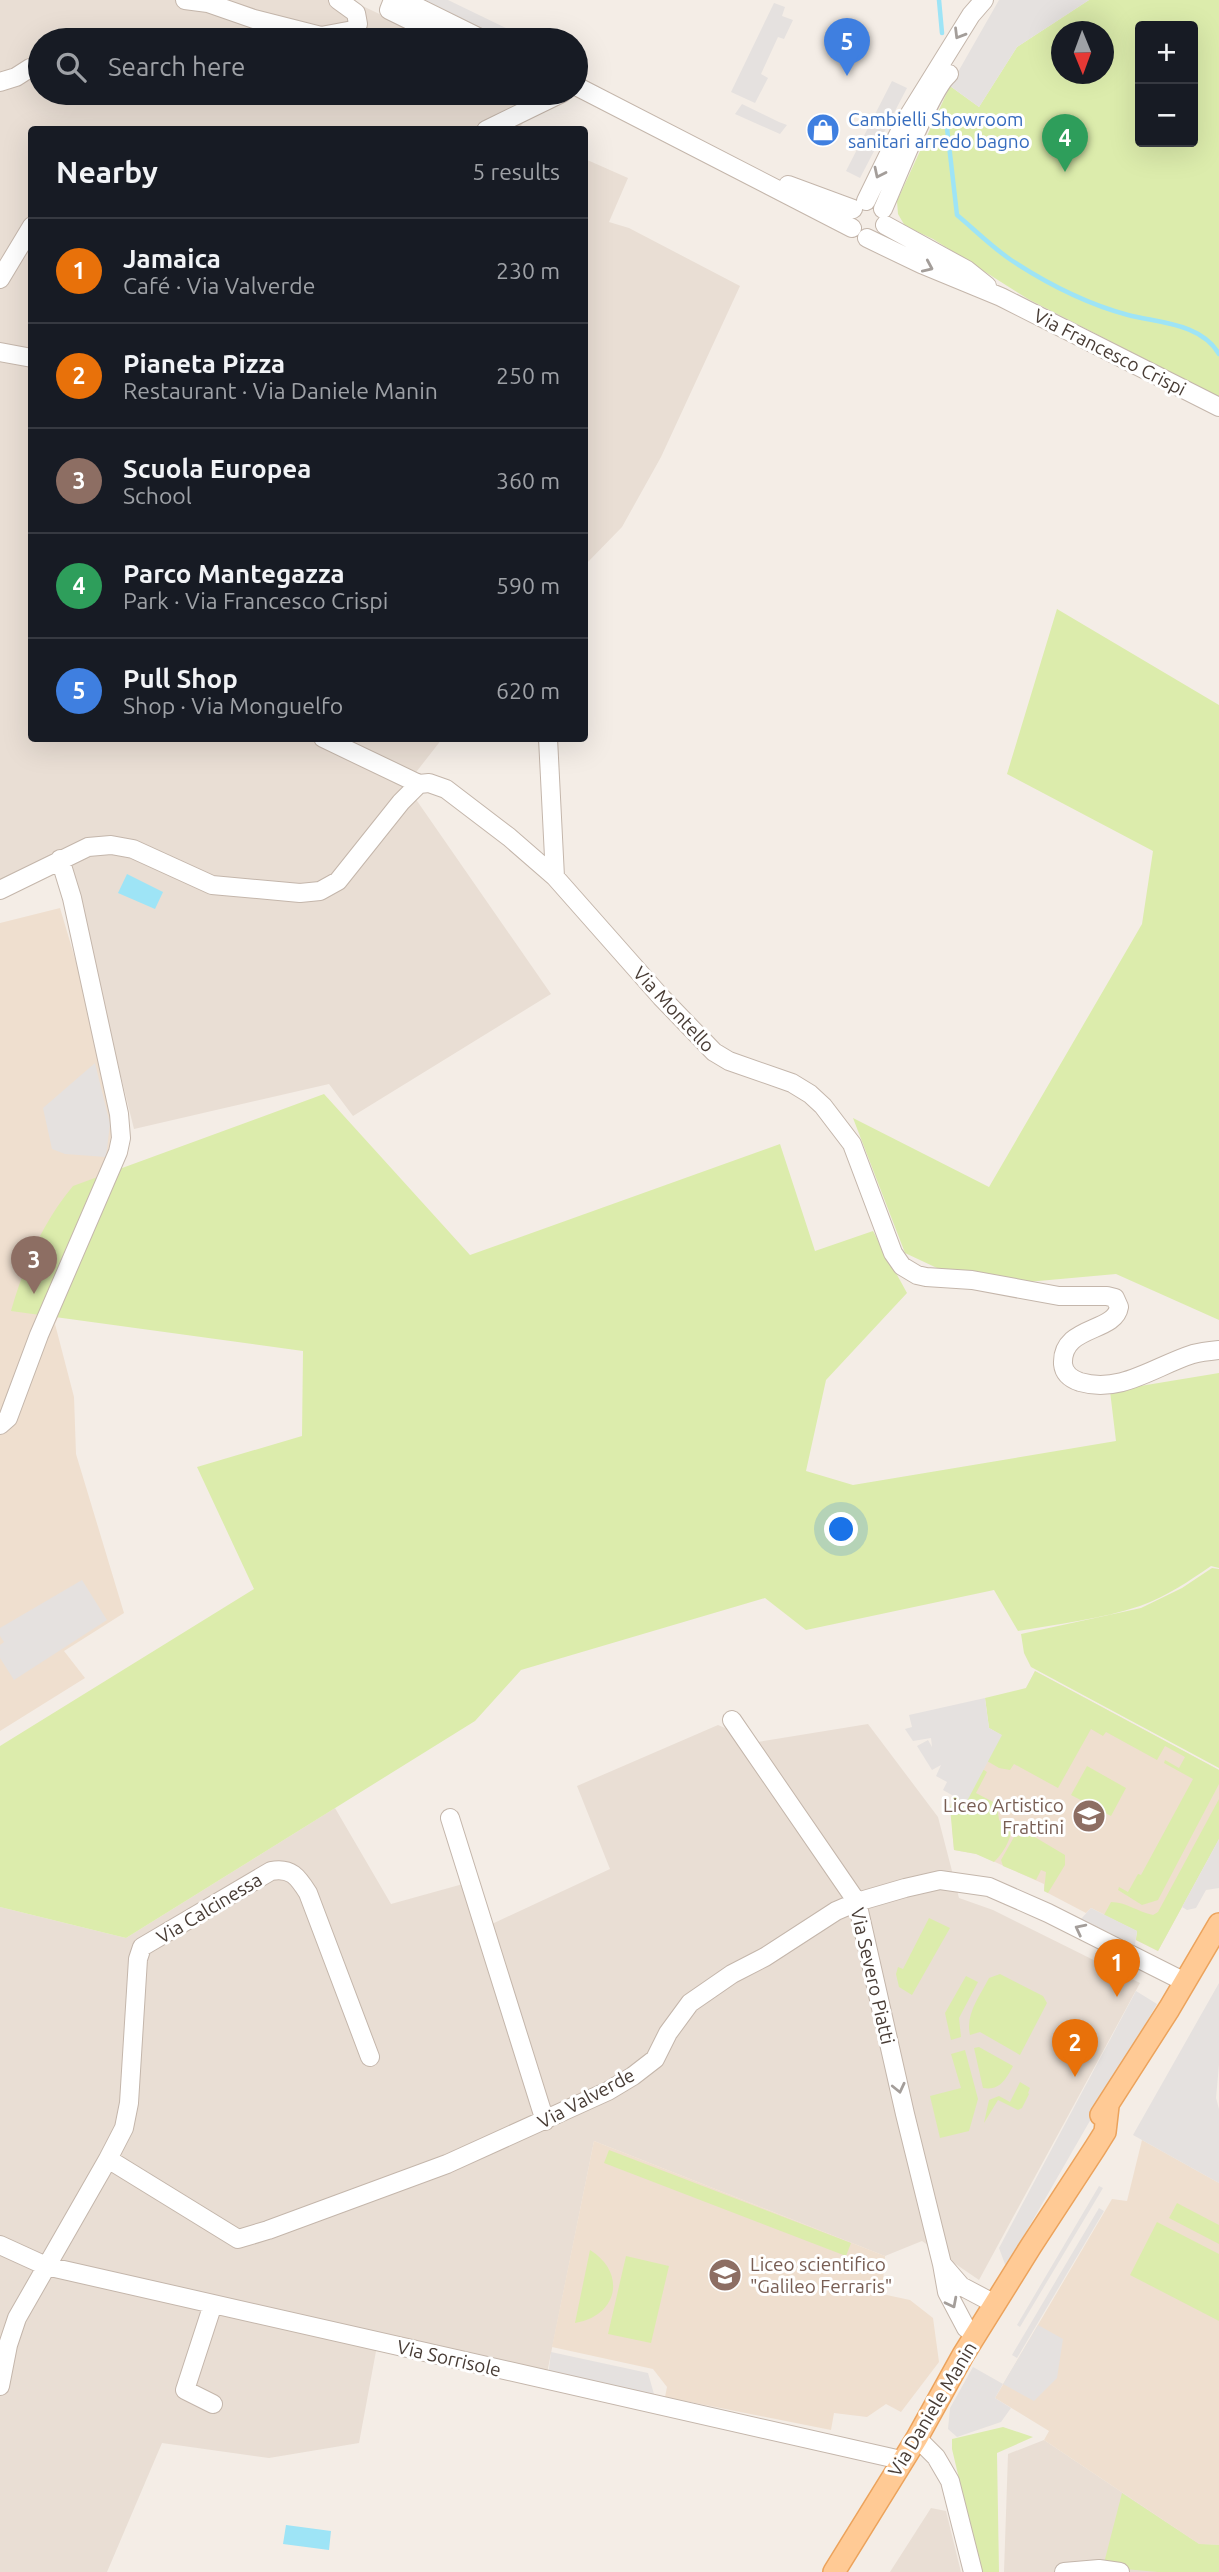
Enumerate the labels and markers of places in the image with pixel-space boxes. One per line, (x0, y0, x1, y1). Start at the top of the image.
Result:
pin: 5 (824, 18, 870, 76)
place label: Cambielli Showroom sanitari arredo bagno (848, 108, 1030, 152)
shop icon: Cambielli Showroom sanitari arredo bagno (804, 111, 842, 149)
pin: 4 (1042, 114, 1088, 172)
pin: 3 (11, 1236, 57, 1294)
place label: Liceo Artistico Frattini (943, 1794, 1064, 1838)
school or university icon: Liceo Artistico Frattini (1070, 1797, 1108, 1835)
pin: 1 (1094, 1939, 1140, 1997)
pin: 2 (1052, 2019, 1098, 2077)
place label: Liceo scientifico "Galileo Ferraris" (750, 2253, 892, 2297)
school or university icon: Liceo scientifico "Galileo Ferraris" (706, 2256, 744, 2294)

